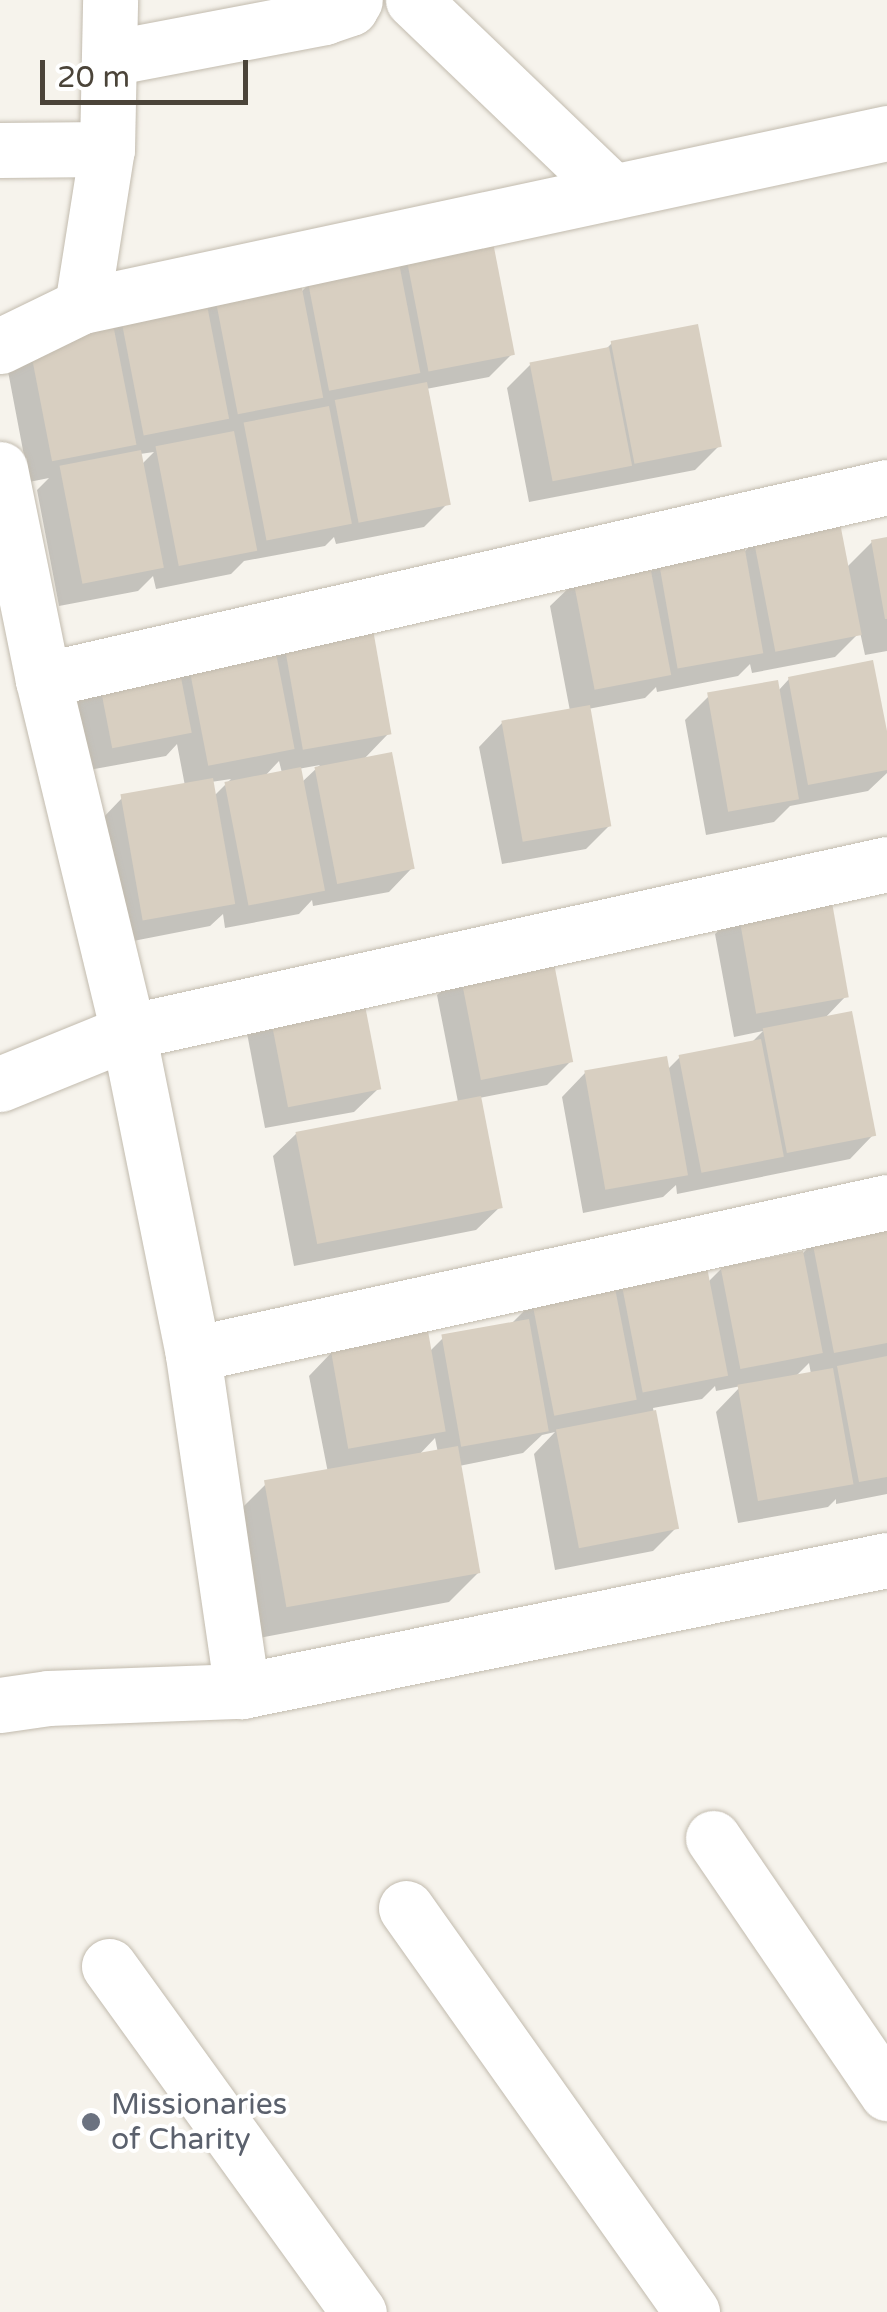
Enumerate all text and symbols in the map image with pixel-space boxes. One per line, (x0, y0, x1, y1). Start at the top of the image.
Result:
scale bar (45, 40, 252, 102)
text: 20 m (57, 59, 130, 96)
place label: Missionaries of Charity (111, 2087, 287, 2158)
marker: Missionaries of Charity (80, 2111, 102, 2133)

